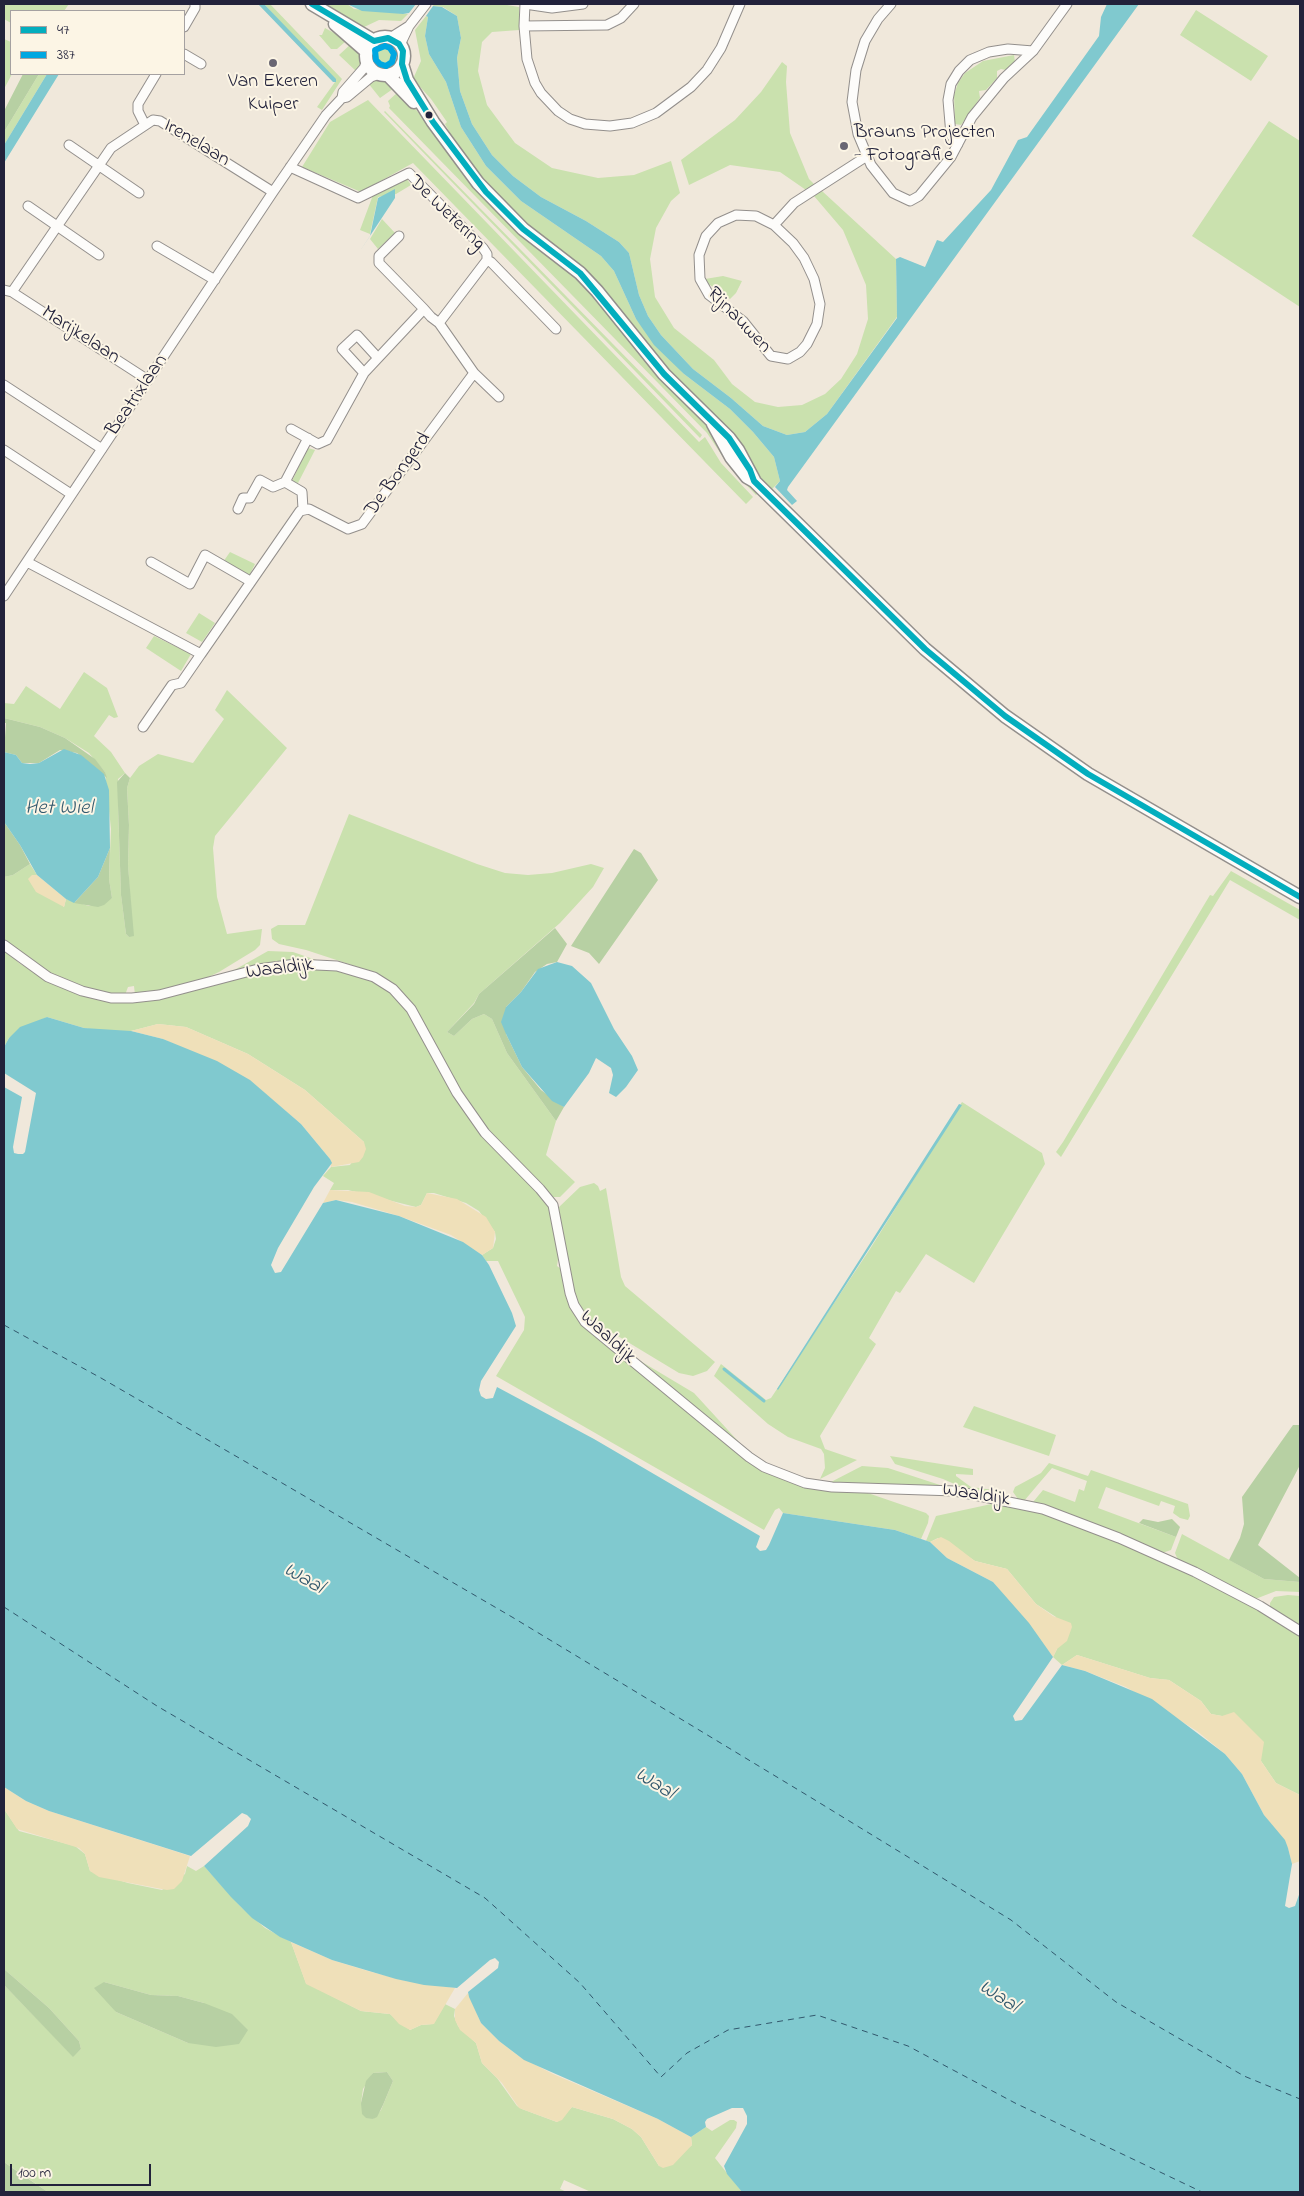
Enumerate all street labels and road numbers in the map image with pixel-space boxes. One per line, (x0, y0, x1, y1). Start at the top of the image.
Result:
street label: Irenelaan (158, 115, 234, 173)
street label: De Wetering (403, 172, 489, 256)
street label: Rijnauwen (701, 283, 775, 359)
street label: Marijkelaan (36, 302, 124, 370)
street label: Beatrixlaan (102, 351, 174, 441)
street label: De Bongerd (361, 428, 437, 522)
street label: Waaldijk (245, 954, 315, 986)
street label: Waaldijk (574, 1306, 640, 1370)
street label: Waaldijk (941, 1479, 1011, 1513)

